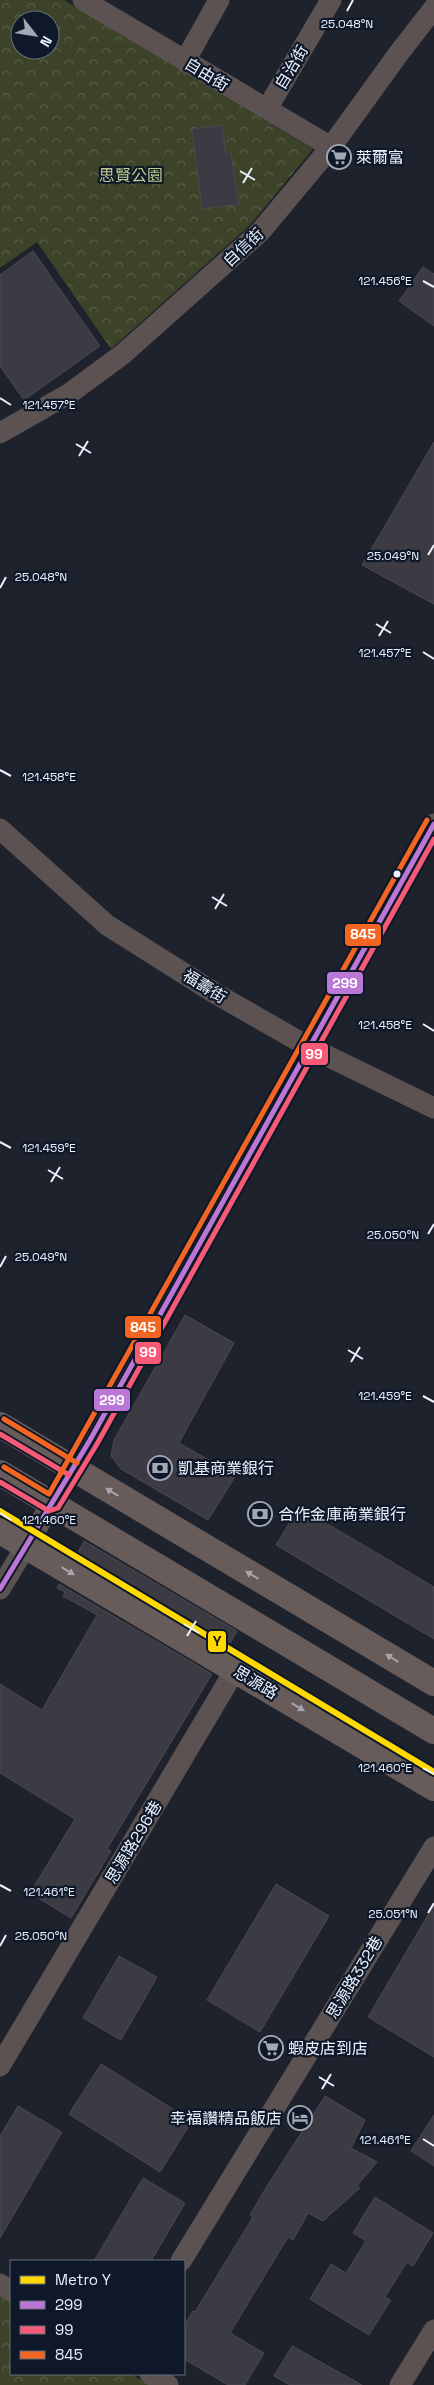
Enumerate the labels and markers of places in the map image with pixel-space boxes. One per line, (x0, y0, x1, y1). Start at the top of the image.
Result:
supermarket icon: 萊爾富 (326, 144, 352, 170)
place label: 萊爾富 (356, 147, 404, 168)
unlabelled marker (392, 869, 402, 879)
bank icon: 凱基商業銀行 (147, 1455, 173, 1481)
place label: 凱基商業銀行 (178, 1458, 274, 1479)
bank icon: 合作金庫商業銀行 (247, 1501, 273, 1527)
place label: 合作金庫商業銀行 (278, 1504, 406, 1525)
supermarket icon: 蝦皮店到店 (258, 2035, 284, 2061)
place label: 蝦皮店到店 (288, 2038, 368, 2059)
hotel icon: 幸福讚精品飯店 (287, 2105, 313, 2131)
place label: 幸福讚精品飯店 (170, 2108, 282, 2129)

